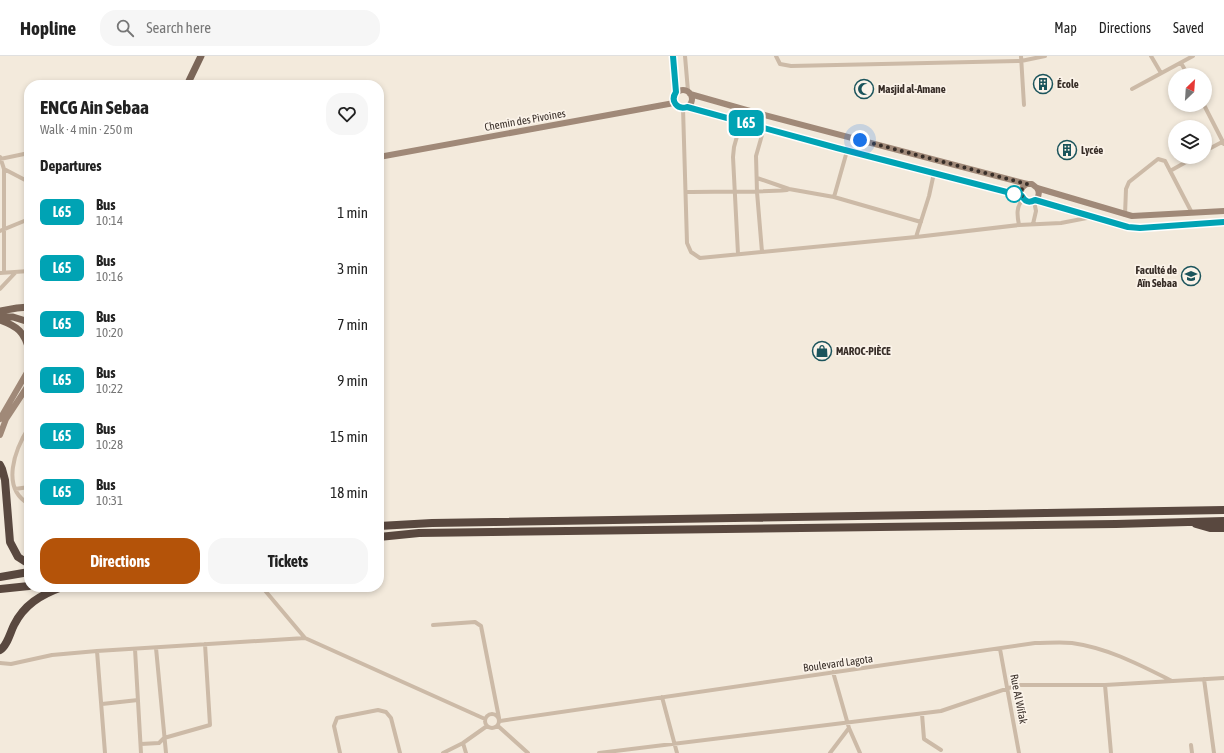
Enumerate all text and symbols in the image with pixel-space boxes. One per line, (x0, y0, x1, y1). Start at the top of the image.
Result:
search box (100, 10, 380, 46)
text: Hopline (20, 17, 76, 39)
icon: search (114, 17, 136, 39)
text: Search here (146, 19, 211, 36)
text: Map (1054, 20, 1077, 36)
text: Directions (1099, 20, 1151, 36)
text: Saved (1173, 20, 1204, 36)
north arrow (1168, 68, 1212, 112)
map controls (1168, 68, 1212, 164)
building icon: École (1032, 73, 1054, 95)
mosque icon: Masjid al-Amane (853, 78, 875, 100)
place label: École (1057, 78, 1079, 90)
place label: Masjid al-Amane (878, 83, 946, 95)
button: heart (326, 93, 368, 135)
text: ENCG Ain Sebaa (40, 96, 149, 118)
street label: Chemin des Pivoines (483, 107, 567, 133)
line badge: L65 (723, 110, 769, 136)
text: L65 (737, 115, 755, 131)
button: layers (1168, 120, 1212, 164)
text: Walk · 4 min · 250 m (40, 122, 133, 137)
your location (850, 130, 870, 150)
building icon: Lycée (1056, 139, 1078, 161)
place label: Lycée (1081, 144, 1103, 156)
text: Departures (40, 157, 102, 174)
unlabelled marker (1005, 185, 1023, 203)
text: Bus (96, 196, 116, 213)
text: L65 (53, 204, 71, 220)
text: 1 min (337, 204, 368, 221)
text: 10:14 (96, 213, 123, 228)
text: Bus (96, 252, 116, 269)
text: L65 (53, 260, 71, 276)
text: 3 min (337, 260, 368, 277)
place label: Faculté de Aïn Sebaa (1136, 264, 1177, 289)
school or university icon: Faculté de Aïn Sebaa (1180, 265, 1202, 287)
text: 10:16 (96, 269, 123, 284)
text: Bus (96, 308, 116, 325)
text: L65 (53, 316, 71, 332)
text: 7 min (337, 316, 368, 333)
text: 10:20 (96, 325, 123, 340)
shop icon: MAROC-PIÈCE (811, 340, 833, 362)
place label: MAROC-PIÈCE (836, 345, 891, 357)
text: Bus (96, 364, 116, 381)
text: L65 (53, 372, 71, 388)
text: 9 min (337, 372, 368, 389)
text: 10:22 (96, 381, 123, 396)
text: Bus (96, 420, 116, 437)
text: L65 (53, 428, 71, 444)
text: 15 min (330, 428, 368, 445)
text: 10:28 (96, 437, 123, 452)
text: Bus (96, 476, 116, 493)
text: L65 (53, 484, 71, 500)
text: 18 min (330, 484, 368, 501)
text: 10:31 (96, 493, 123, 508)
button: Directions (40, 538, 200, 584)
button: Tickets (208, 538, 368, 584)
street label: Boulevard Lagota (802, 652, 874, 674)
street label: Rue Al Wifak (1008, 673, 1030, 725)

